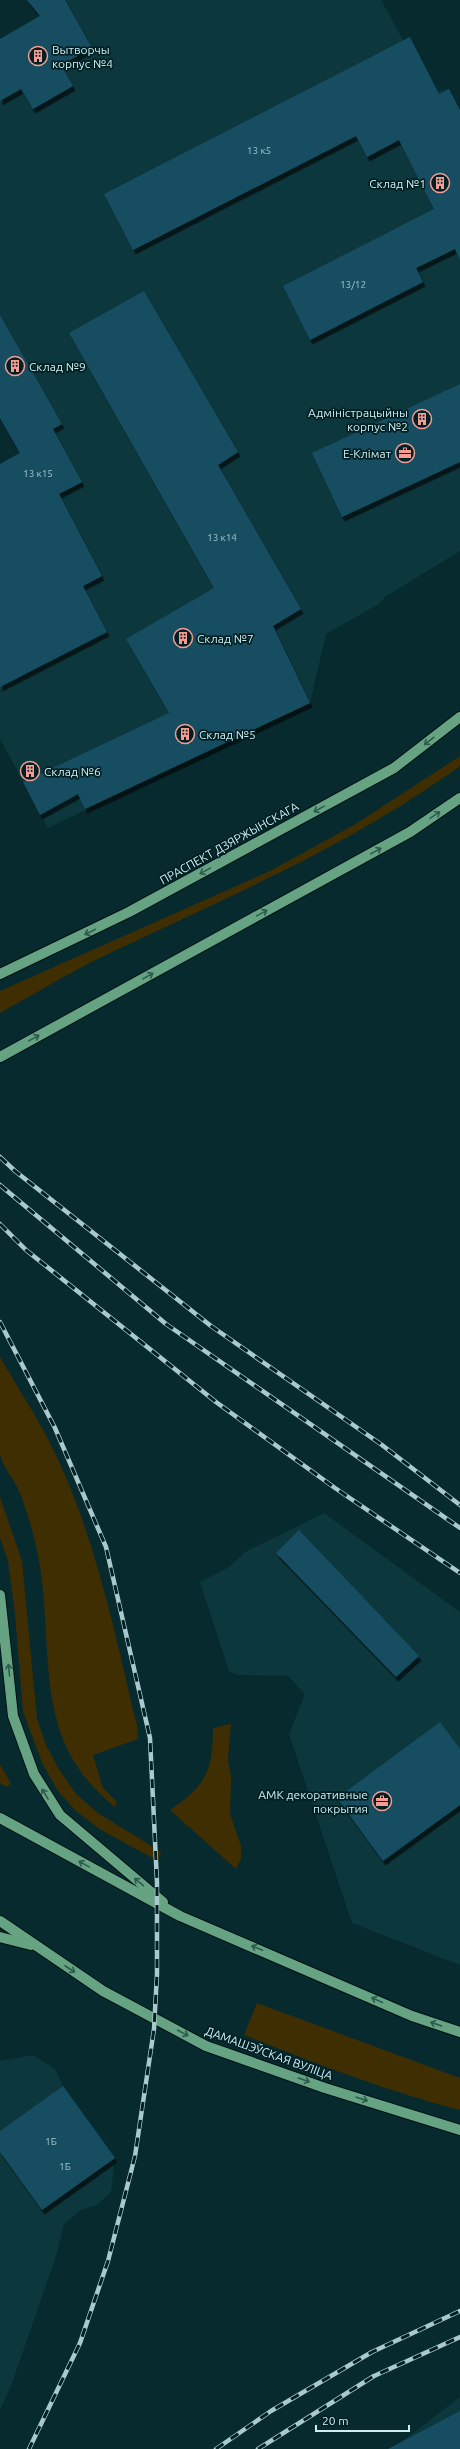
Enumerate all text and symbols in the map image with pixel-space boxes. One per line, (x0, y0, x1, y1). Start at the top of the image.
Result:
place label: Вытворчы корпус №4 (52, 43, 113, 70)
building icon: Вытворчы корпус №4 (27, 45, 49, 67)
house number: 13 к5 (247, 145, 271, 156)
building icon: Склад №1 (429, 172, 451, 194)
place label: Склад №1 (369, 177, 426, 190)
house number: 13/12 (340, 279, 366, 290)
building icon: Склад №9 (4, 355, 26, 377)
place label: Склад №9 (29, 360, 86, 373)
place label: Адміністрацыйны корпус №2 (308, 406, 408, 433)
building icon: Адміністрацыйны корпус №2 (411, 408, 433, 430)
office icon: Е-Клімат (394, 442, 416, 464)
place label: Е-Клімат (343, 447, 392, 460)
house number: 13 к15 (23, 468, 53, 479)
house number: 13 к14 (207, 532, 237, 543)
building icon: Склад №7 (172, 627, 194, 649)
place label: Склад №7 (197, 632, 254, 645)
building icon: Склад №5 (174, 723, 196, 745)
place label: Склад №5 (199, 728, 256, 741)
one-way arrow (424, 736, 435, 745)
building icon: Склад №6 (19, 760, 41, 782)
place label: Склад №6 (44, 765, 101, 778)
street label: ПРАСПЕКТ ДЗЯРЖЫНСКАГА (157, 799, 301, 887)
one-way arrow (313, 806, 325, 813)
one-way arrow (429, 811, 440, 819)
one-way arrow (370, 846, 382, 854)
one-way arrow (199, 868, 211, 876)
one-way arrow (256, 909, 268, 917)
one-way arrow (84, 929, 96, 936)
one-way arrow (142, 972, 154, 979)
one-way arrow (28, 1034, 40, 1042)
one-way arrow (6, 1664, 13, 1677)
one-way arrow (41, 1788, 49, 1799)
place label: АМК декоративные покрытия (258, 1788, 368, 1815)
office icon: АМК декоративные покрытия (371, 1790, 393, 1812)
one-way arrow (78, 1860, 90, 1867)
one-way arrow (134, 1878, 145, 1887)
one-way arrow (252, 1944, 264, 1952)
one-way arrow (64, 1965, 76, 1973)
one-way arrow (371, 1996, 383, 2003)
one-way arrow (430, 2020, 443, 2027)
street label: ДАМАШЭЎСКАЯ ВУЛІЦА (203, 2024, 335, 2082)
one-way arrow (176, 2030, 188, 2038)
one-way arrow (297, 2077, 310, 2084)
one-way arrow (355, 2096, 368, 2103)
house number: 1Б (45, 2136, 57, 2147)
house number: 1Б (59, 2161, 71, 2172)
scale bar (316, 2407, 409, 2433)
text: 20 m (322, 2414, 349, 2427)

